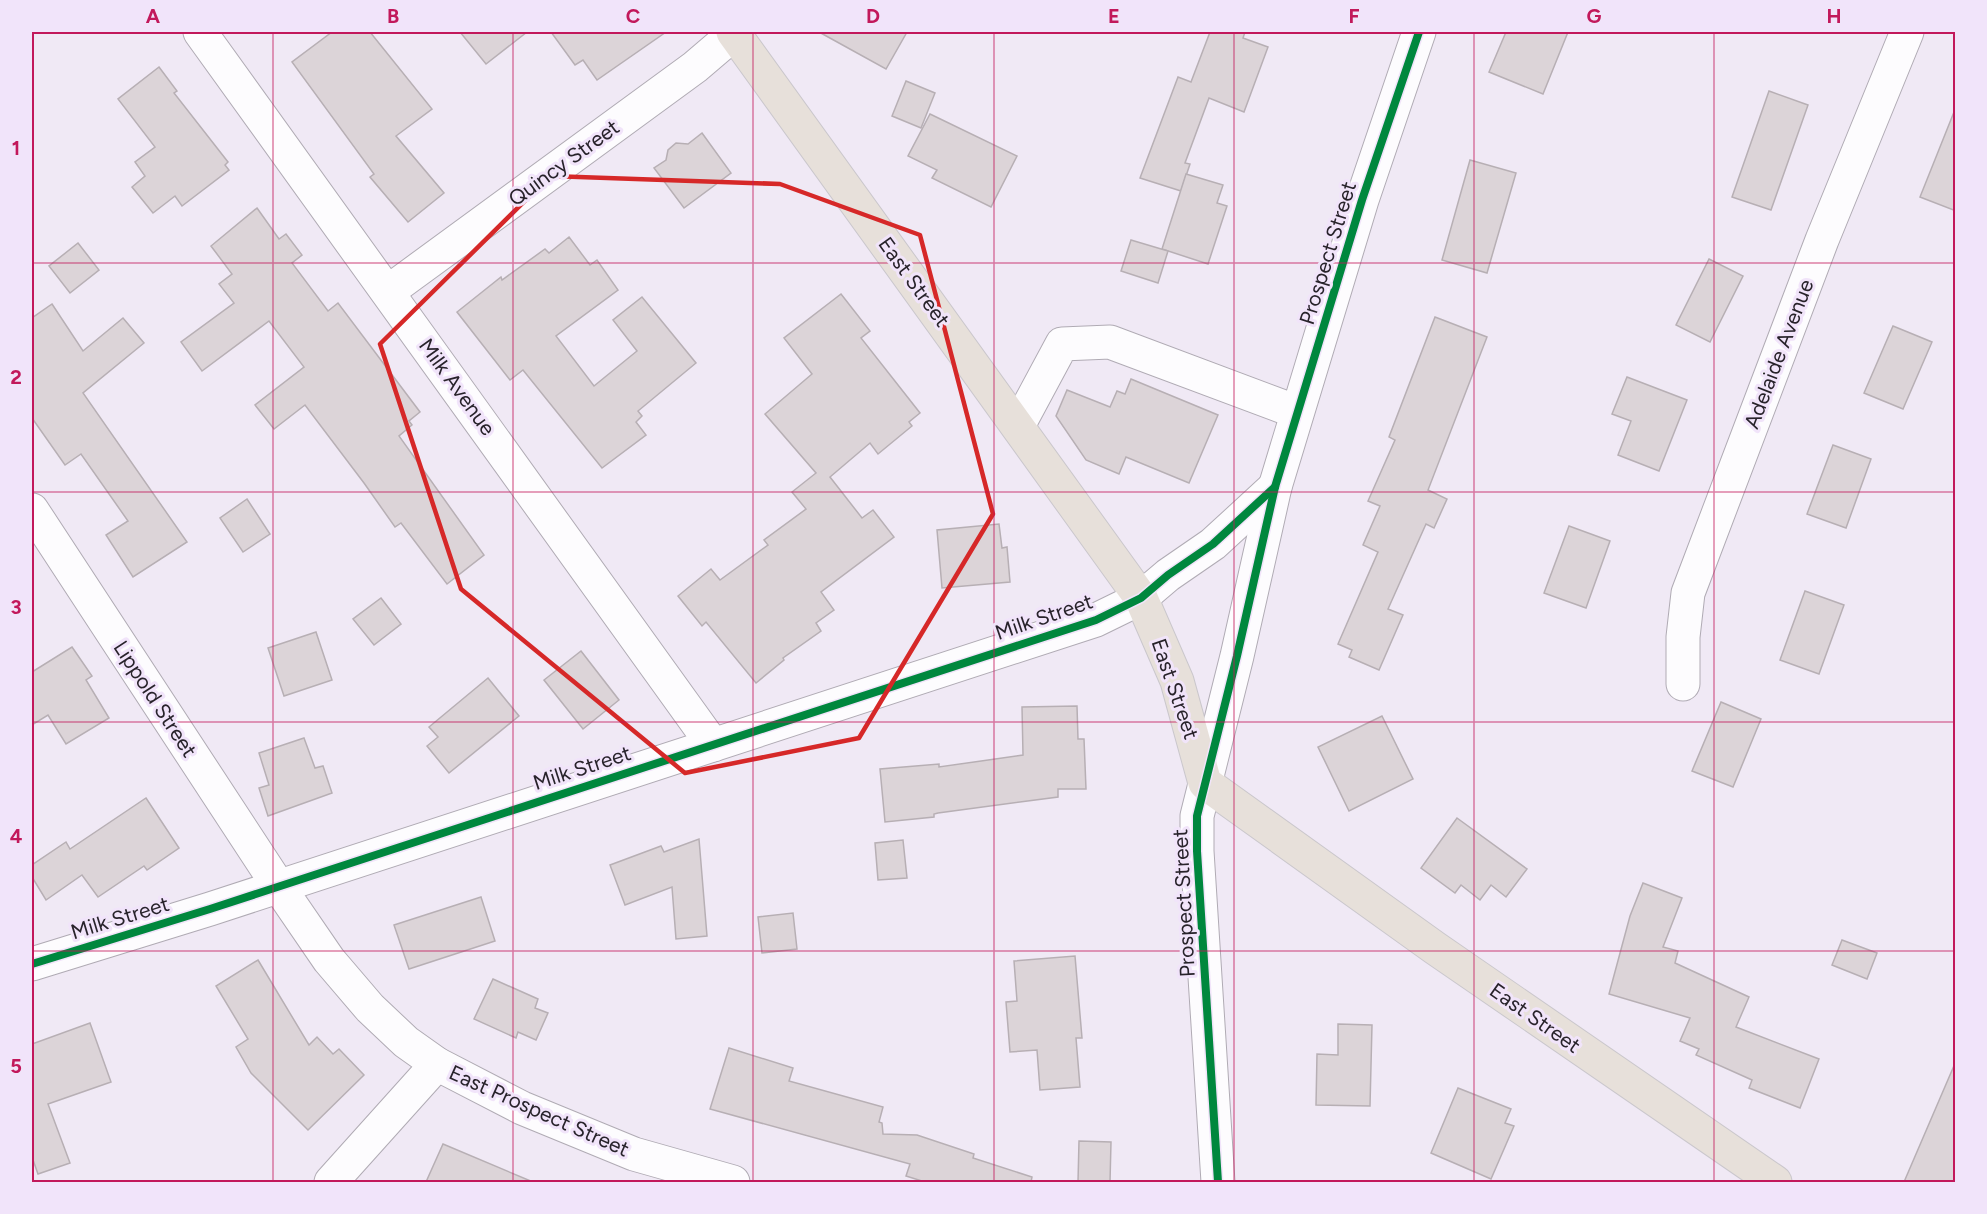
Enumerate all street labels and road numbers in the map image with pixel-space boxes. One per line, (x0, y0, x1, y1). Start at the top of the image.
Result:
street label: Quincy Street (503, 114, 624, 211)
street label: Prospect Street (1294, 178, 1361, 327)
street label: East Street (873, 232, 955, 332)
street label: Adelaide Avenue (1739, 276, 1819, 432)
street label: Milk Avenue (414, 333, 501, 440)
street label: Milk Street (992, 588, 1096, 645)
street label: East Street (1147, 635, 1204, 743)
street label: Lippold Street (109, 636, 202, 762)
street label: Milk Street (530, 740, 634, 795)
street label: Prospect Street (1167, 828, 1200, 978)
street label: Milk Street (68, 891, 172, 944)
street label: East Street (1485, 977, 1585, 1058)
street label: East Prospect Street (445, 1060, 633, 1162)

